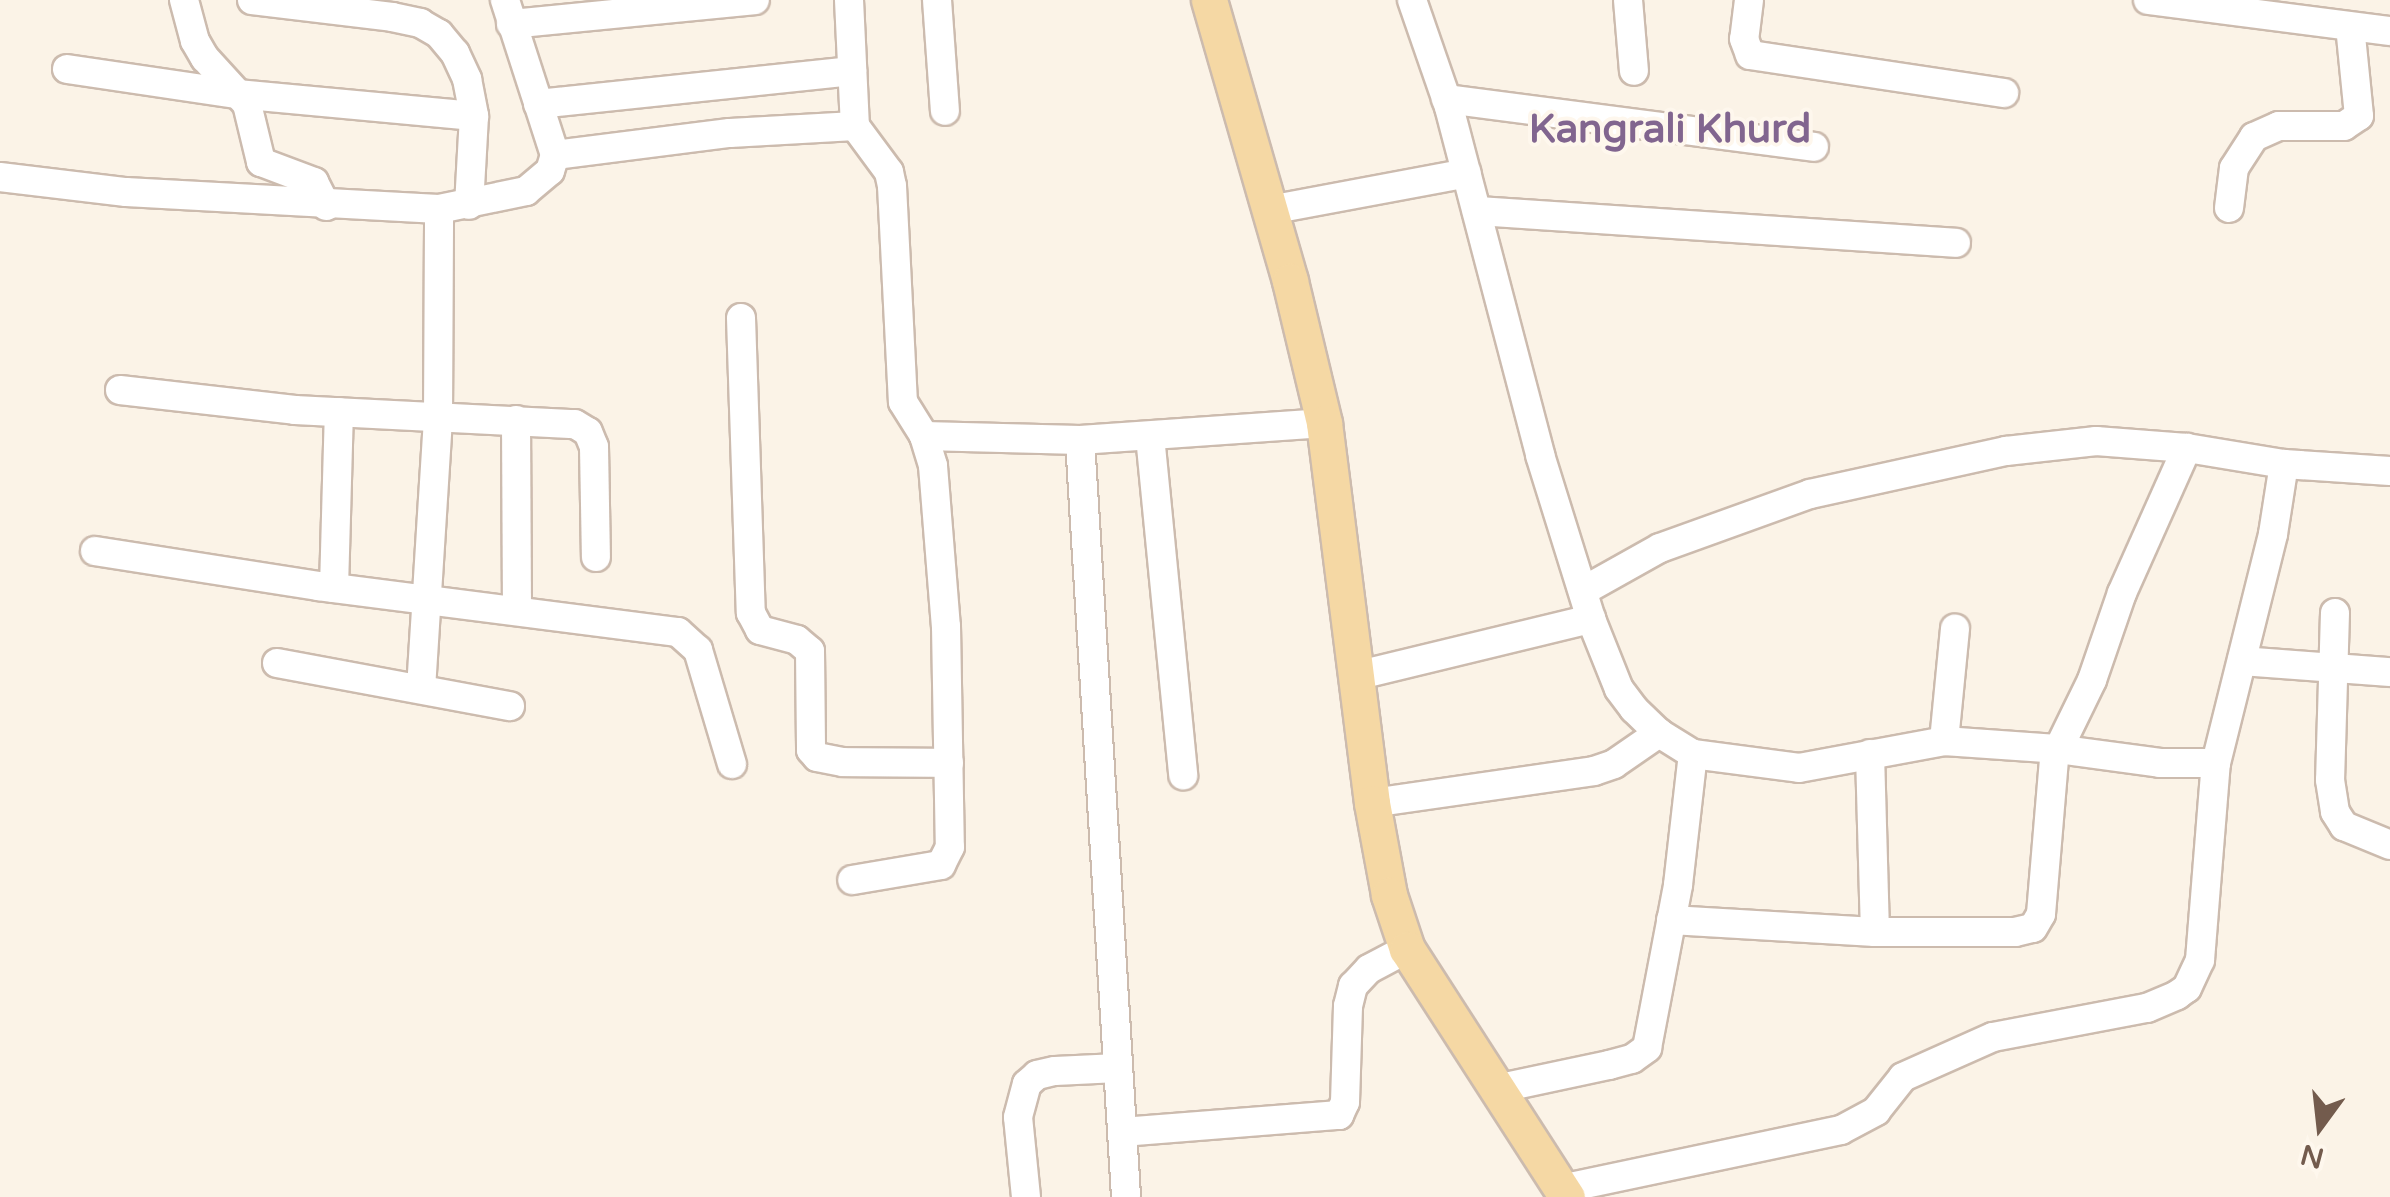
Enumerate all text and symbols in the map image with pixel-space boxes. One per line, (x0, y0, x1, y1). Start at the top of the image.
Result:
district label: Kangrali Khurd (1529, 105, 1811, 153)
north arrow (2270, 1077, 2370, 1177)
text: N (2297, 1137, 2328, 1175)

